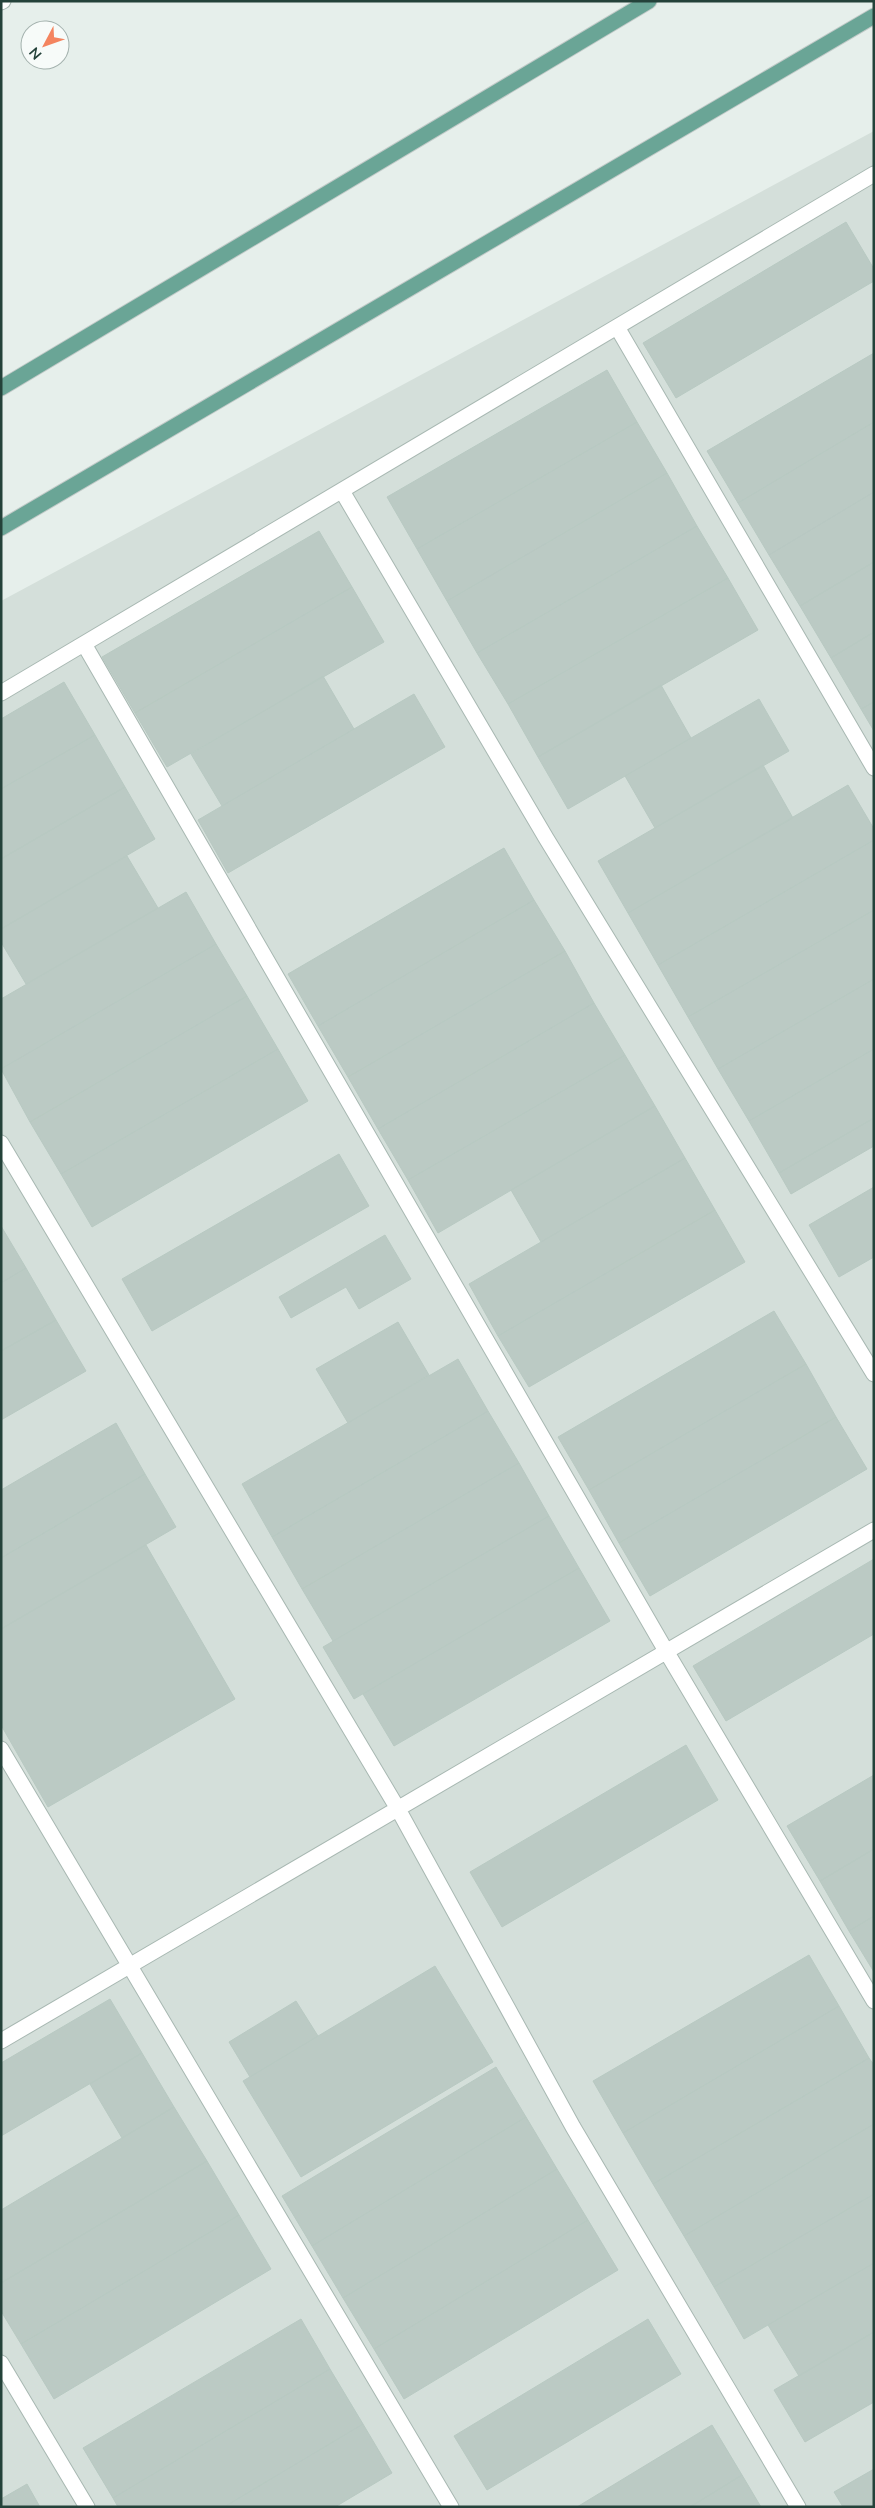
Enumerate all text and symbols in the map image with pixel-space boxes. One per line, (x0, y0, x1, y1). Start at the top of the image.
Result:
north arrow (20, 20, 70, 70)
text: N (25, 44, 45, 63)

